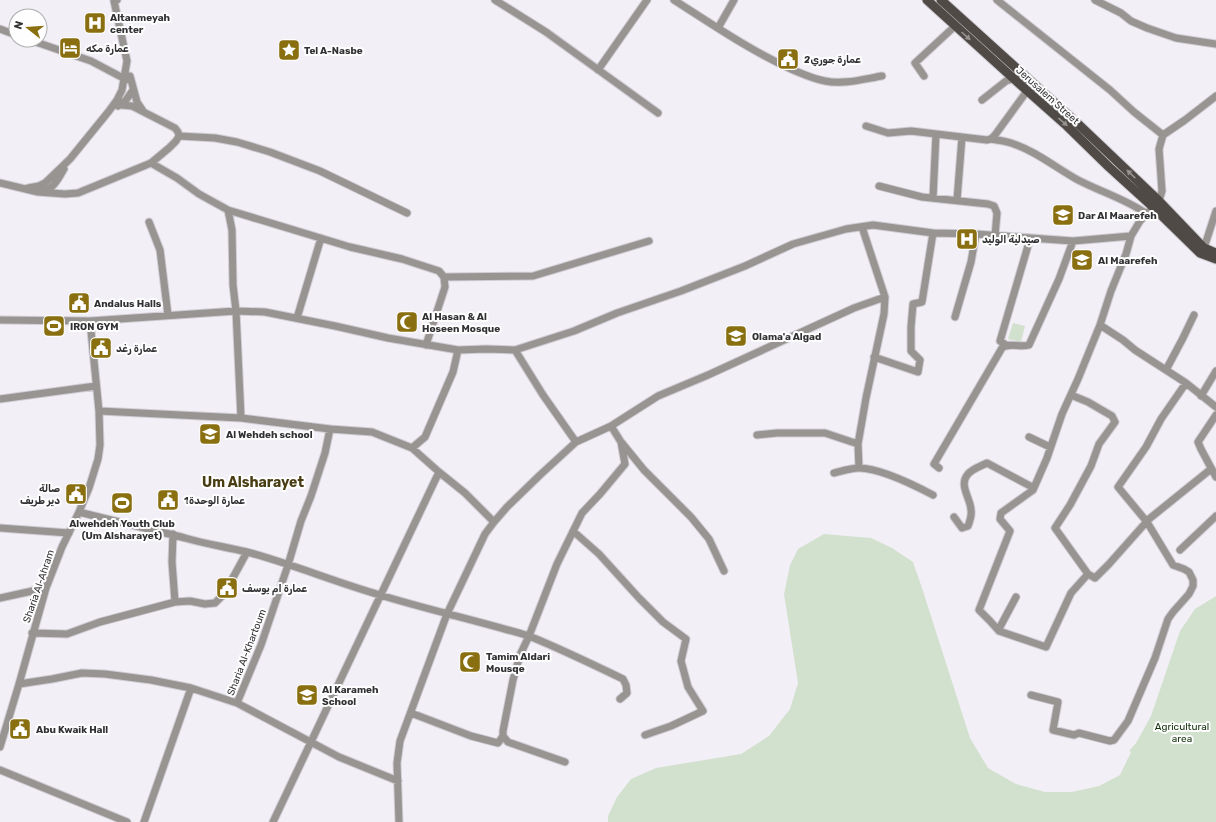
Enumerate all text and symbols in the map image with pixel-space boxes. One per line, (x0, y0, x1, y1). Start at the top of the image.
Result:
north arrow (8, 8, 48, 48)
hospital icon: Altanmeyah center (82, 10, 108, 36)
place label: Altanmeyah center (110, 12, 170, 36)
text: N (12, 19, 26, 31)
one-way arrow (961, 31, 971, 40)
hotel icon: عمارة مكه (57, 35, 83, 61)
place icon: Tel A-Nasbe (276, 37, 302, 63)
place label: عمارة مكه (86, 43, 129, 55)
place label: Tel A-Nasbe (304, 45, 363, 57)
public building icon: عمارة جوري2 (775, 46, 801, 72)
place label: عمارة جوري2 (804, 54, 861, 67)
street label: Jerusalem Street (1013, 64, 1081, 127)
one-way arrow (1058, 118, 1068, 127)
one-way arrow (1126, 169, 1136, 179)
school or university icon: Dar Al Maarefeh (1050, 202, 1076, 228)
place label: Dar Al Maarefeh (1078, 210, 1157, 222)
hospital icon: صيدلية الوليد (954, 226, 980, 252)
place label: صيدلية الوليد (982, 234, 1040, 246)
school or university icon: Al Maarefeh (1069, 247, 1095, 273)
place label: Al Maarefeh (1098, 255, 1157, 267)
public building icon: Andalus Halls (66, 290, 92, 316)
place label: Andalus Halls (94, 298, 162, 310)
mosque icon: Al Hasan & Al Hoseen Mosque (394, 309, 420, 335)
place label: Al Hasan & Al Hoseen Mosque (422, 311, 500, 335)
sports icon: IRON GYM (41, 313, 67, 339)
place label: IRON GYM (70, 321, 119, 333)
school or university icon: Olama'a Algad (723, 323, 749, 349)
place label: Olama'a Algad (752, 331, 821, 343)
public building icon: عمارة رغد (88, 335, 114, 361)
place label: عمارة رغد (116, 343, 157, 355)
school or university icon: Al Wehdeh school (197, 421, 223, 447)
place label: Al Wehdeh school (226, 429, 313, 441)
district label: Um Alsharayet (202, 474, 304, 491)
public building icon: صالة دير طريف (63, 481, 89, 507)
place label: صالة دير طريف (20, 483, 60, 507)
public building icon: عمارة الوحدة1 (155, 487, 181, 513)
sports icon: Alwehdeh Youth Club (Um Alsharayet) (109, 490, 135, 516)
place label: عمارة الوحدة1 (184, 495, 245, 507)
place label: Alwehdeh Youth Club (Um Alsharayet) (69, 518, 175, 542)
street label: Sharia Al-Ahram (21, 548, 57, 624)
public building icon: عمارة ام يوسف (214, 575, 240, 601)
place label: عمارة ام يوسف (242, 583, 307, 596)
street label: Sharia Al-Khartoum (225, 607, 269, 697)
mosque icon: Tamim Aldari Mousqe (457, 649, 483, 675)
place label: Tamim Aldari Mousqe (486, 651, 550, 675)
school or university icon: Al Karameh School (294, 682, 320, 708)
place label: Al Karameh School (322, 684, 379, 708)
public building icon: Abu Kwaik Hall (7, 716, 33, 742)
park label: Agricultural area (1155, 721, 1209, 745)
place label: Abu Kwaik Hall (36, 724, 108, 736)

